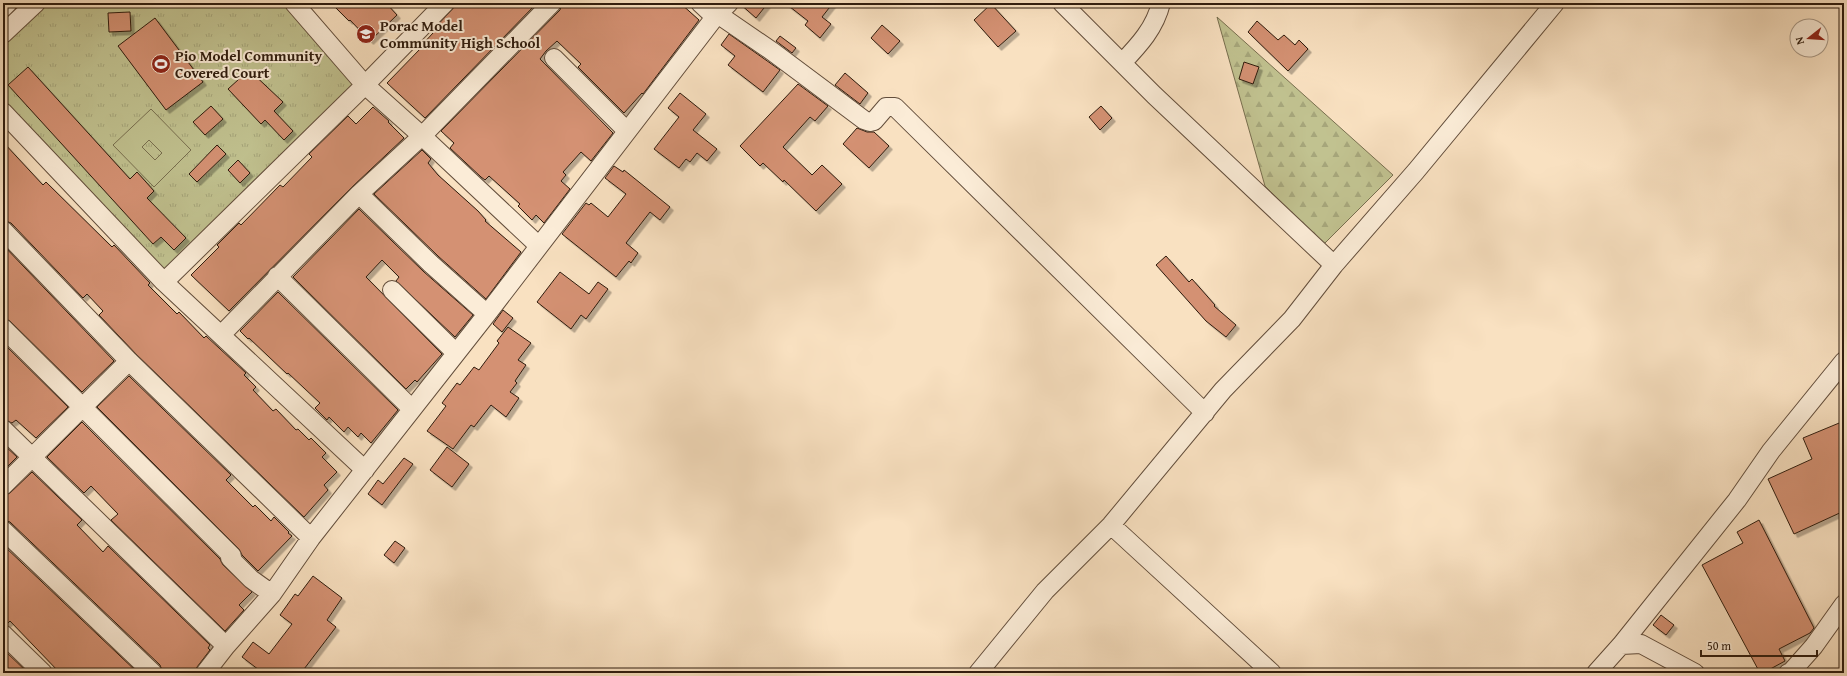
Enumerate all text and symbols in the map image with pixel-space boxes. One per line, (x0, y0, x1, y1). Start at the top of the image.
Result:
place label: Porac Model Community High School (380, 15, 540, 53)
north arrow (1789, 18, 1829, 58)
school or university icon: Porac Model Community High School (355, 23, 377, 45)
text: N (1791, 34, 1808, 47)
place label: Pio Model Community Covered Court (175, 45, 322, 83)
sports icon: Pio Model Community Covered Court (150, 53, 172, 75)
scale bar (1701, 632, 1817, 658)
text: 50 m (1707, 637, 1731, 654)

